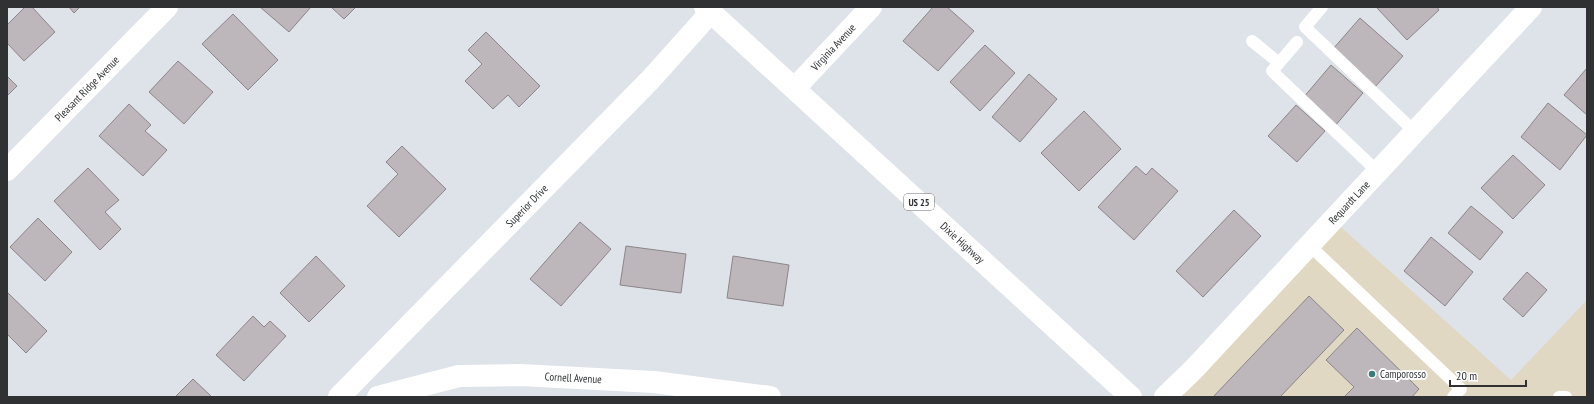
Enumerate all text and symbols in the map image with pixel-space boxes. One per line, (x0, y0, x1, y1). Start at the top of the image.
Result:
street label: Virginia Avenue (807, 20, 859, 74)
street label: Pleasant Ridge Avenue (52, 53, 122, 124)
street label: Requardt Lane (1325, 177, 1373, 227)
street label: Superior Drive (503, 181, 551, 230)
road number: US 25 (904, 194, 934, 210)
street label: Dixie Highway (937, 219, 988, 267)
scale bar (1450, 362, 1526, 388)
place label: Camporosso (1380, 367, 1426, 381)
text: 20 m (1456, 368, 1477, 383)
street label: Cornell Avenue (544, 369, 603, 386)
marker: Camporosso (1367, 369, 1377, 379)

